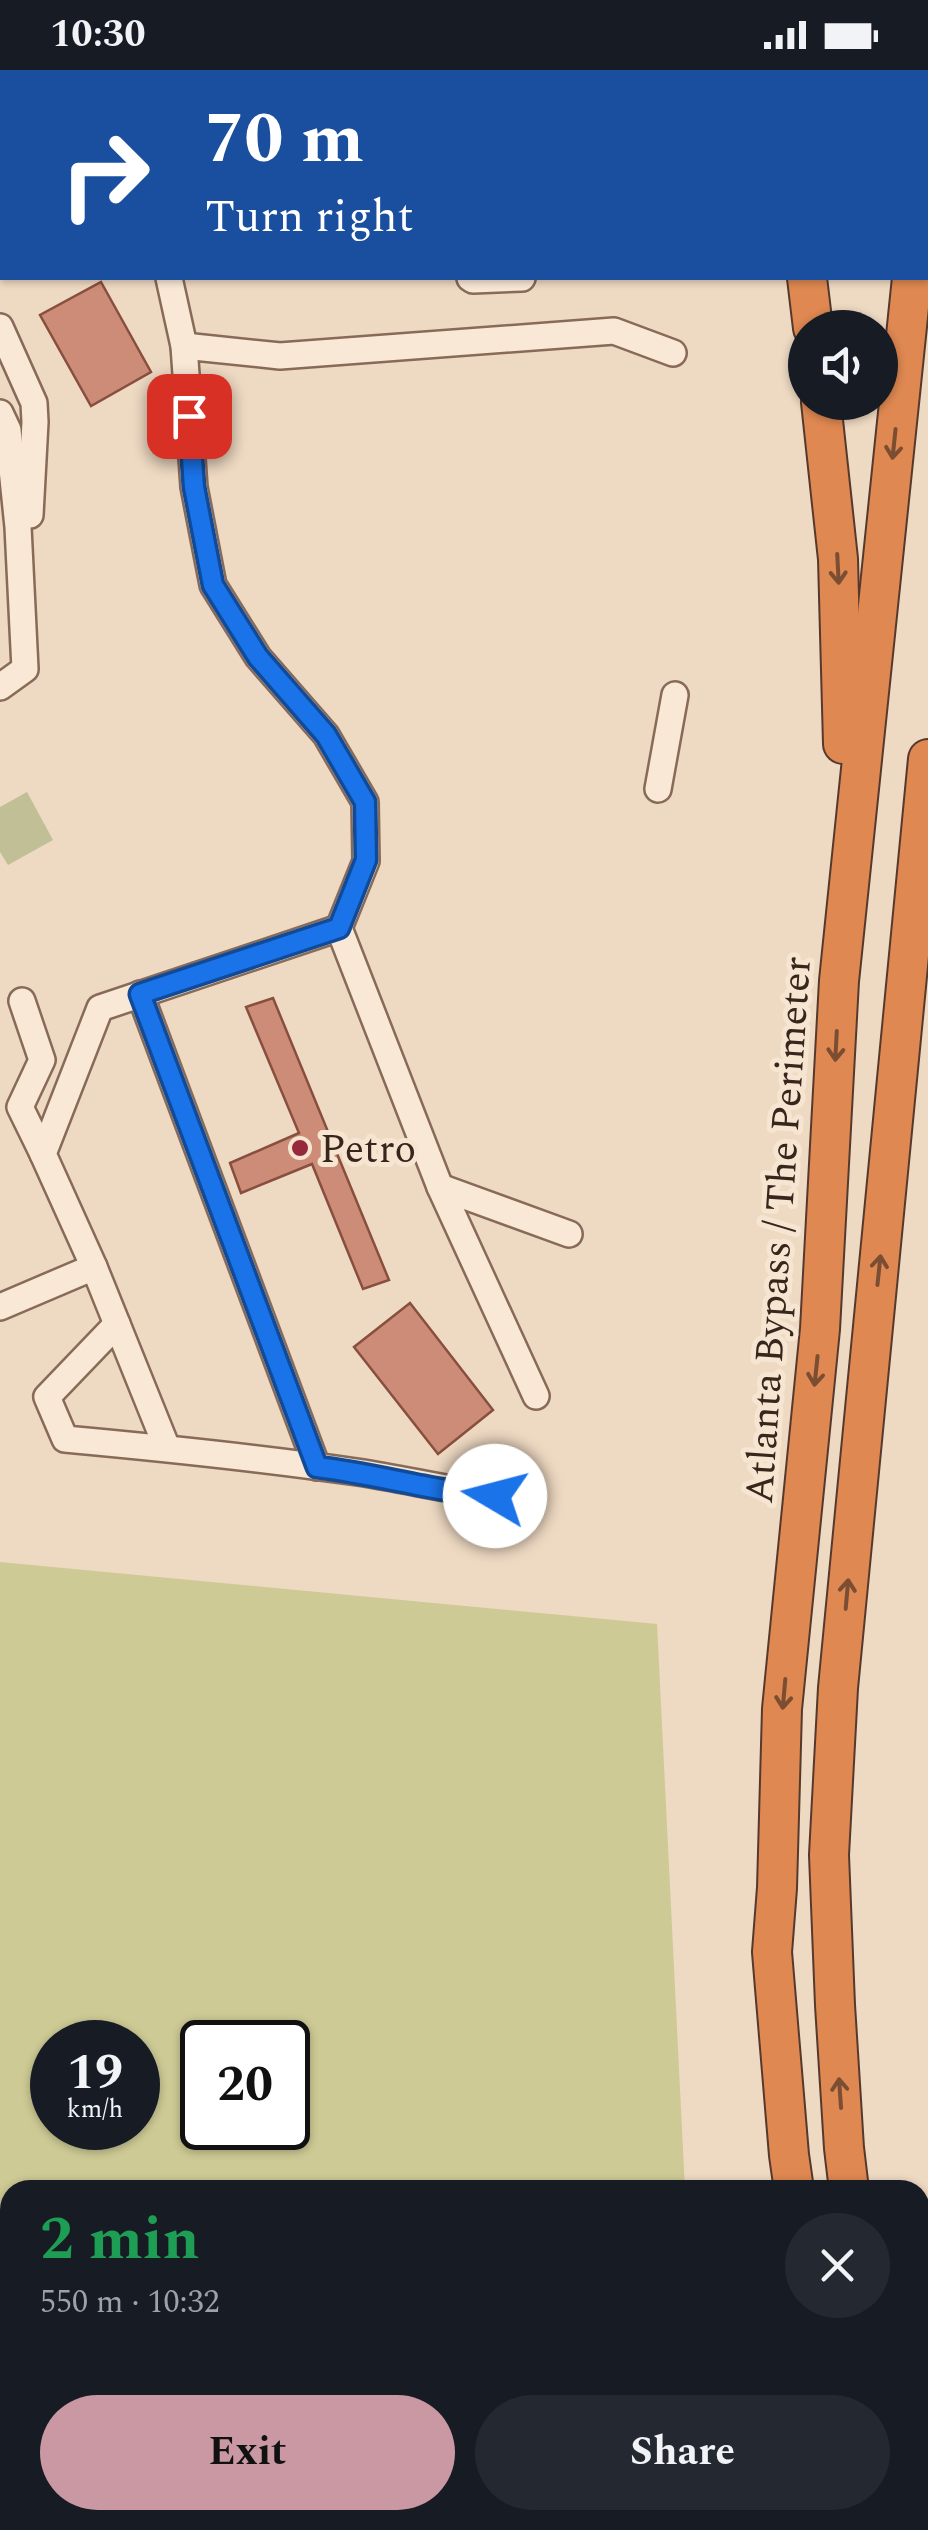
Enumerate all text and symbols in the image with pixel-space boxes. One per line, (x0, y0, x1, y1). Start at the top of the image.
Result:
text: 10:30 (50, 6, 145, 64)
text: 70 m (205, 87, 364, 193)
icon: right (40, 110, 170, 240)
text: Turn right (205, 183, 414, 252)
map controls (788, 310, 898, 420)
button: sound (788, 310, 898, 420)
pin (147, 374, 232, 459)
icon: arrive (162, 389, 217, 444)
one-way arrow (884, 427, 903, 460)
one-way arrow (829, 553, 848, 585)
street label: Atlanta Bypass / The Perimeter (730, 954, 829, 1506)
one-way arrow (826, 1030, 845, 1062)
place label: Petro (320, 1120, 416, 1181)
marker: Petro (289, 1137, 311, 1159)
one-way arrow (869, 1255, 888, 1287)
one-way arrow (806, 1354, 825, 1386)
position arrow (443, 1444, 547, 1548)
one-way arrow (838, 1578, 857, 1610)
one-way arrow (774, 1677, 793, 1710)
speed limit sign: 20 (180, 2020, 310, 2150)
text: 19 (67, 2035, 123, 2111)
one-way arrow (830, 2077, 849, 2109)
text: km/h (67, 2091, 123, 2129)
text: 2 min (40, 2194, 200, 2286)
button: close (785, 2213, 890, 2318)
text: 550 m · 10:32 (40, 2278, 220, 2327)
button: Exit (40, 2395, 455, 2510)
button: Share (475, 2395, 890, 2510)

